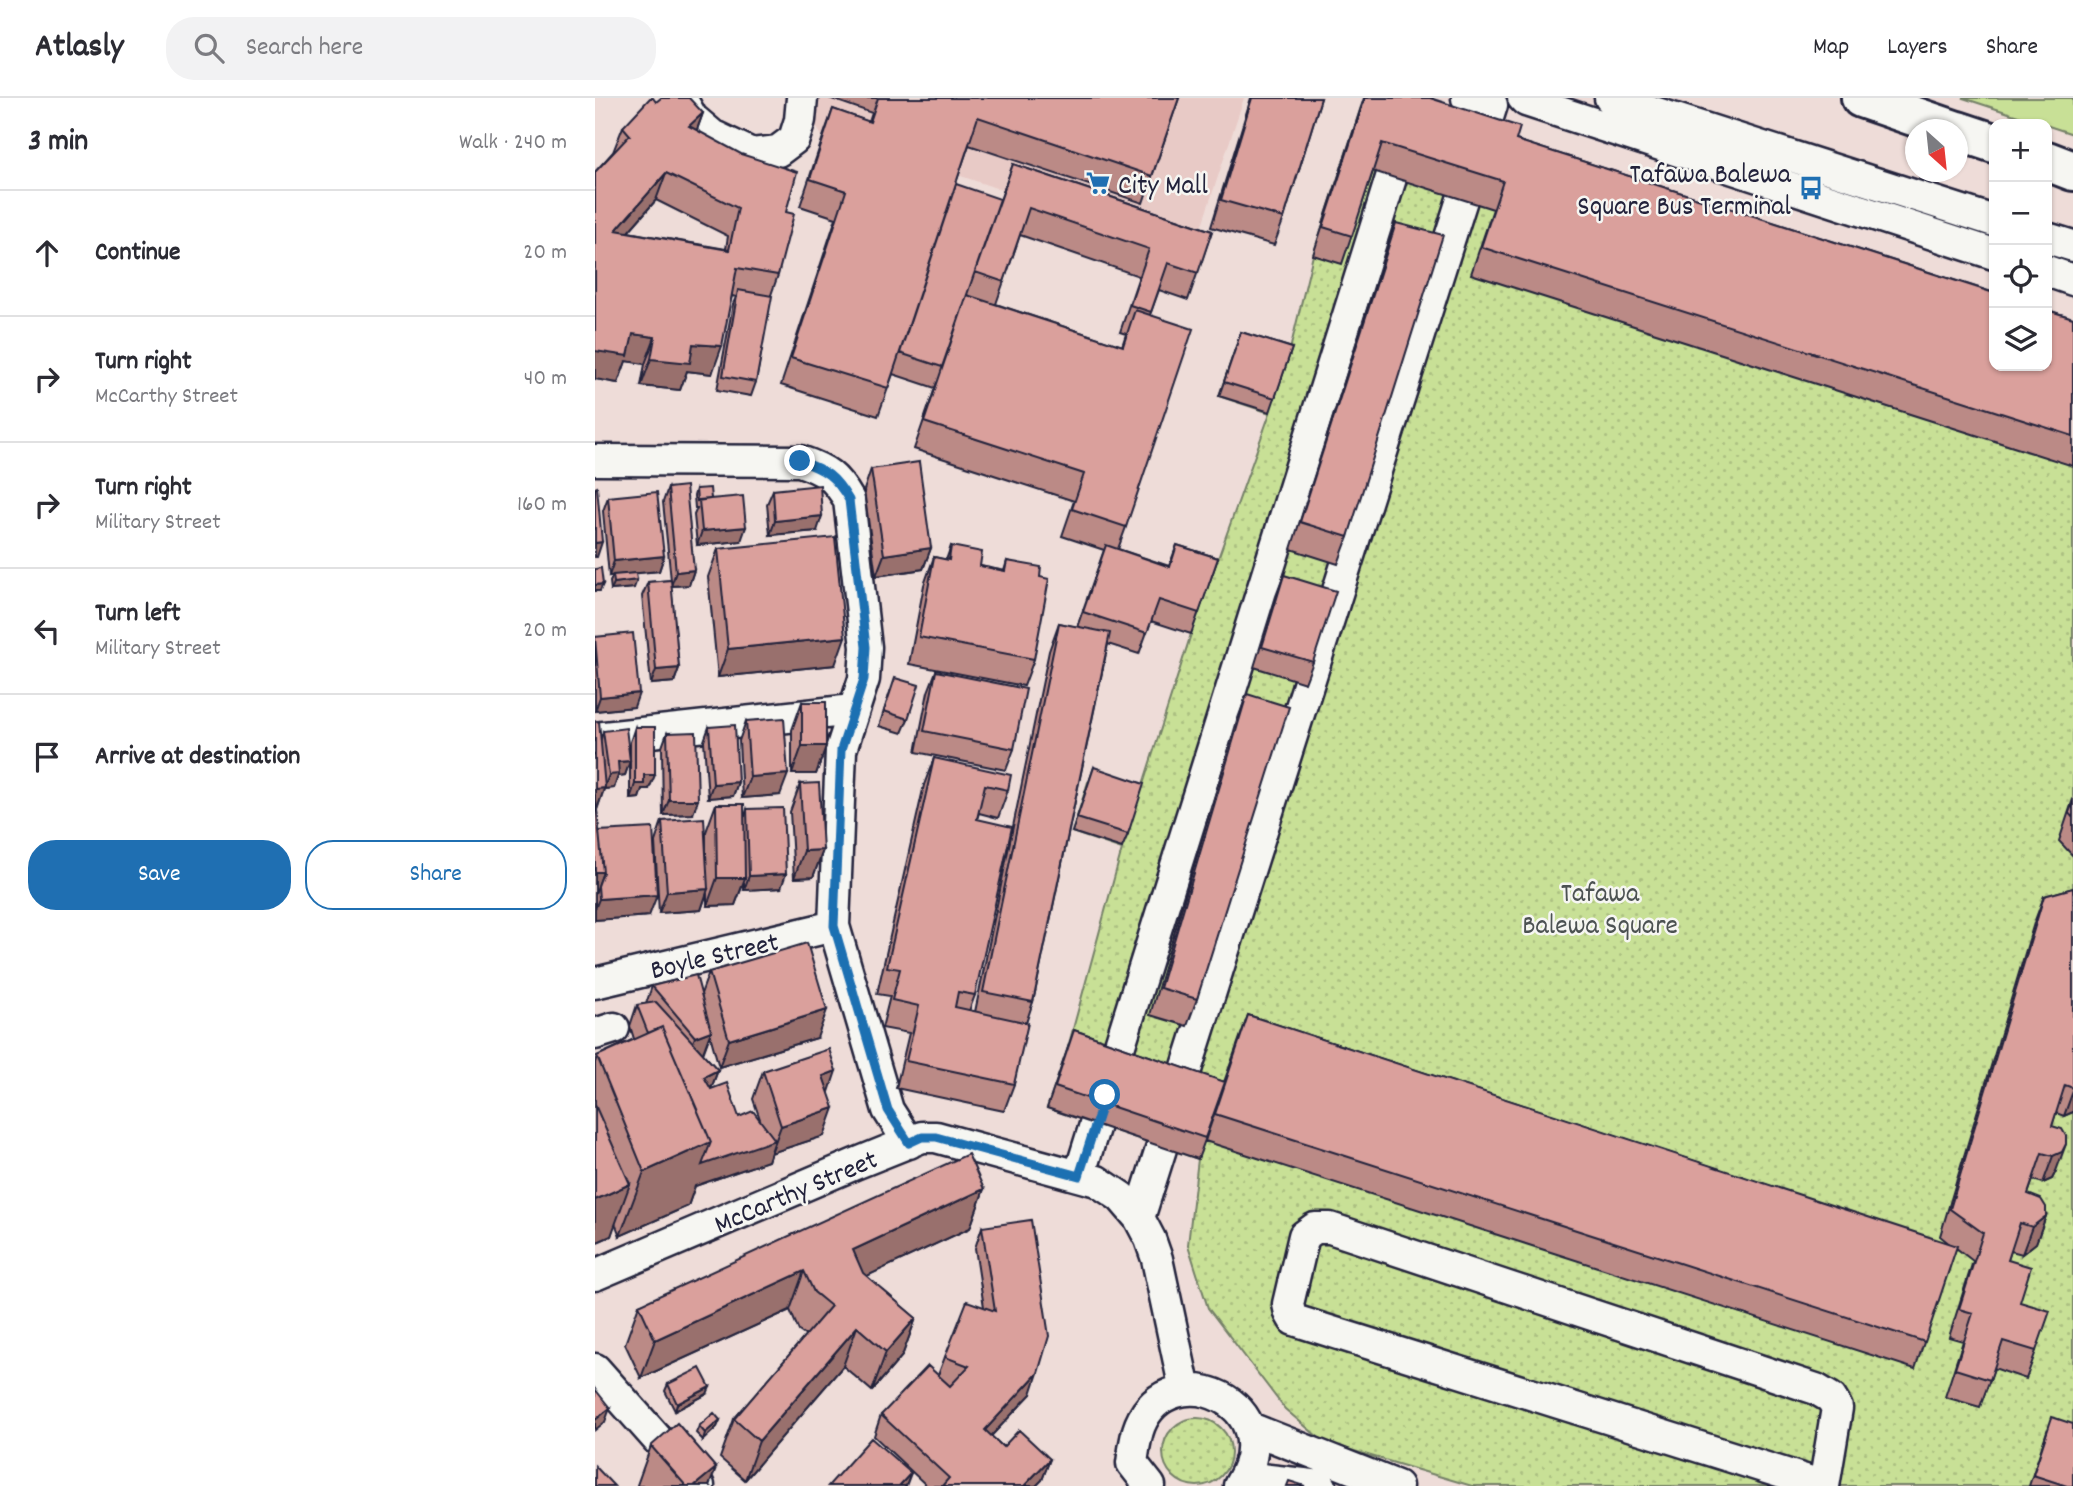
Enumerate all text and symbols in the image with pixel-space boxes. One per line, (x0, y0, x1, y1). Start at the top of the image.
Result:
search box (166, 17, 656, 80)
text: Atlasly (35, 25, 124, 72)
icon: search (190, 29, 228, 67)
text: Search here (246, 30, 363, 67)
text: Map (1813, 31, 1849, 65)
text: Layers (1887, 31, 1948, 65)
text: Share (1986, 31, 2038, 65)
north arrow (1905, 119, 1968, 182)
map controls (1989, 119, 2052, 371)
button: + (1989, 119, 2052, 182)
text: 3 min (28, 122, 88, 165)
text: Walk · 240 m (459, 127, 567, 160)
place label: Tafawa Balewa Square Bus Terminal (1577, 157, 1792, 229)
place label: City Mall (1118, 168, 1208, 208)
supermarket icon: City Mall (1084, 169, 1112, 197)
bus stop icon: Tafawa Balewa Square Bus Terminal (1797, 174, 1825, 202)
button: − (1989, 182, 2052, 245)
icon: ahead (28, 234, 66, 272)
text: Continue (95, 235, 180, 272)
text: 20 m (523, 237, 567, 270)
button: locate (1989, 245, 2052, 308)
button: layers (1989, 308, 2052, 371)
text: Turn right (95, 344, 192, 381)
icon: right (28, 360, 66, 398)
text: 40 m (524, 363, 567, 396)
text: McCarthy Street (95, 381, 238, 414)
route end (784, 445, 815, 476)
text: Turn right (95, 470, 192, 507)
icon: right (28, 486, 66, 524)
text: 160 m (517, 489, 567, 522)
text: Military Street (95, 507, 221, 540)
text: Turn left (95, 596, 181, 633)
icon: left (28, 612, 66, 650)
text: 20 m (523, 615, 567, 648)
text: Military Street (95, 633, 221, 666)
icon: arrive (28, 738, 66, 776)
text: Arrive at destination (95, 739, 300, 776)
button: Save (28, 840, 291, 910)
button: Share (305, 840, 567, 910)
park label: Tafawa Balewa Square (1522, 876, 1678, 948)
street label: Boyle Street (647, 925, 783, 993)
route start (1089, 1079, 1120, 1110)
street label: McCarthy Street (709, 1142, 885, 1247)

